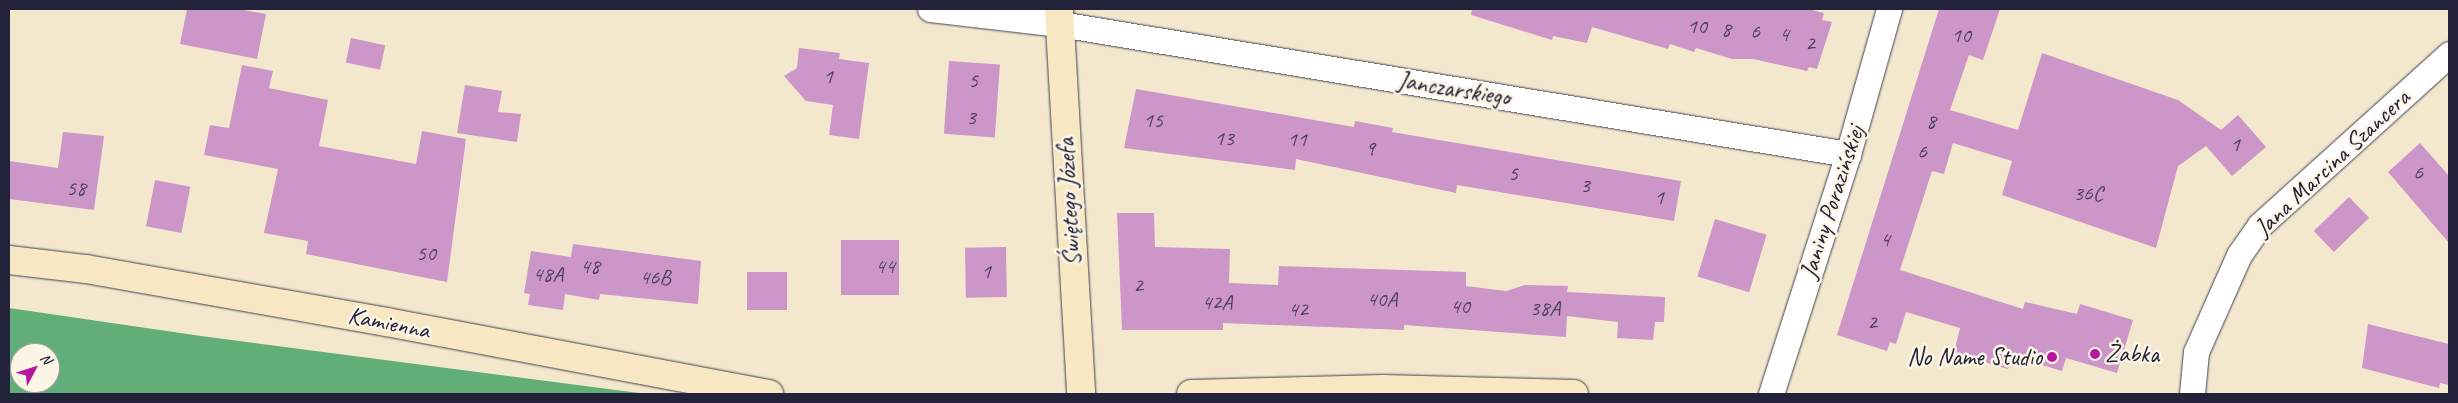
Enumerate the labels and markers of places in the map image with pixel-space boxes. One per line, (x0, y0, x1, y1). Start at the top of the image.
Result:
place label: Żabka (2105, 339, 2159, 369)
place label: No Name Studio (1905, 342, 2042, 372)
marker: Żabka (2089, 348, 2101, 360)
marker: No Name Studio (2046, 351, 2058, 363)

